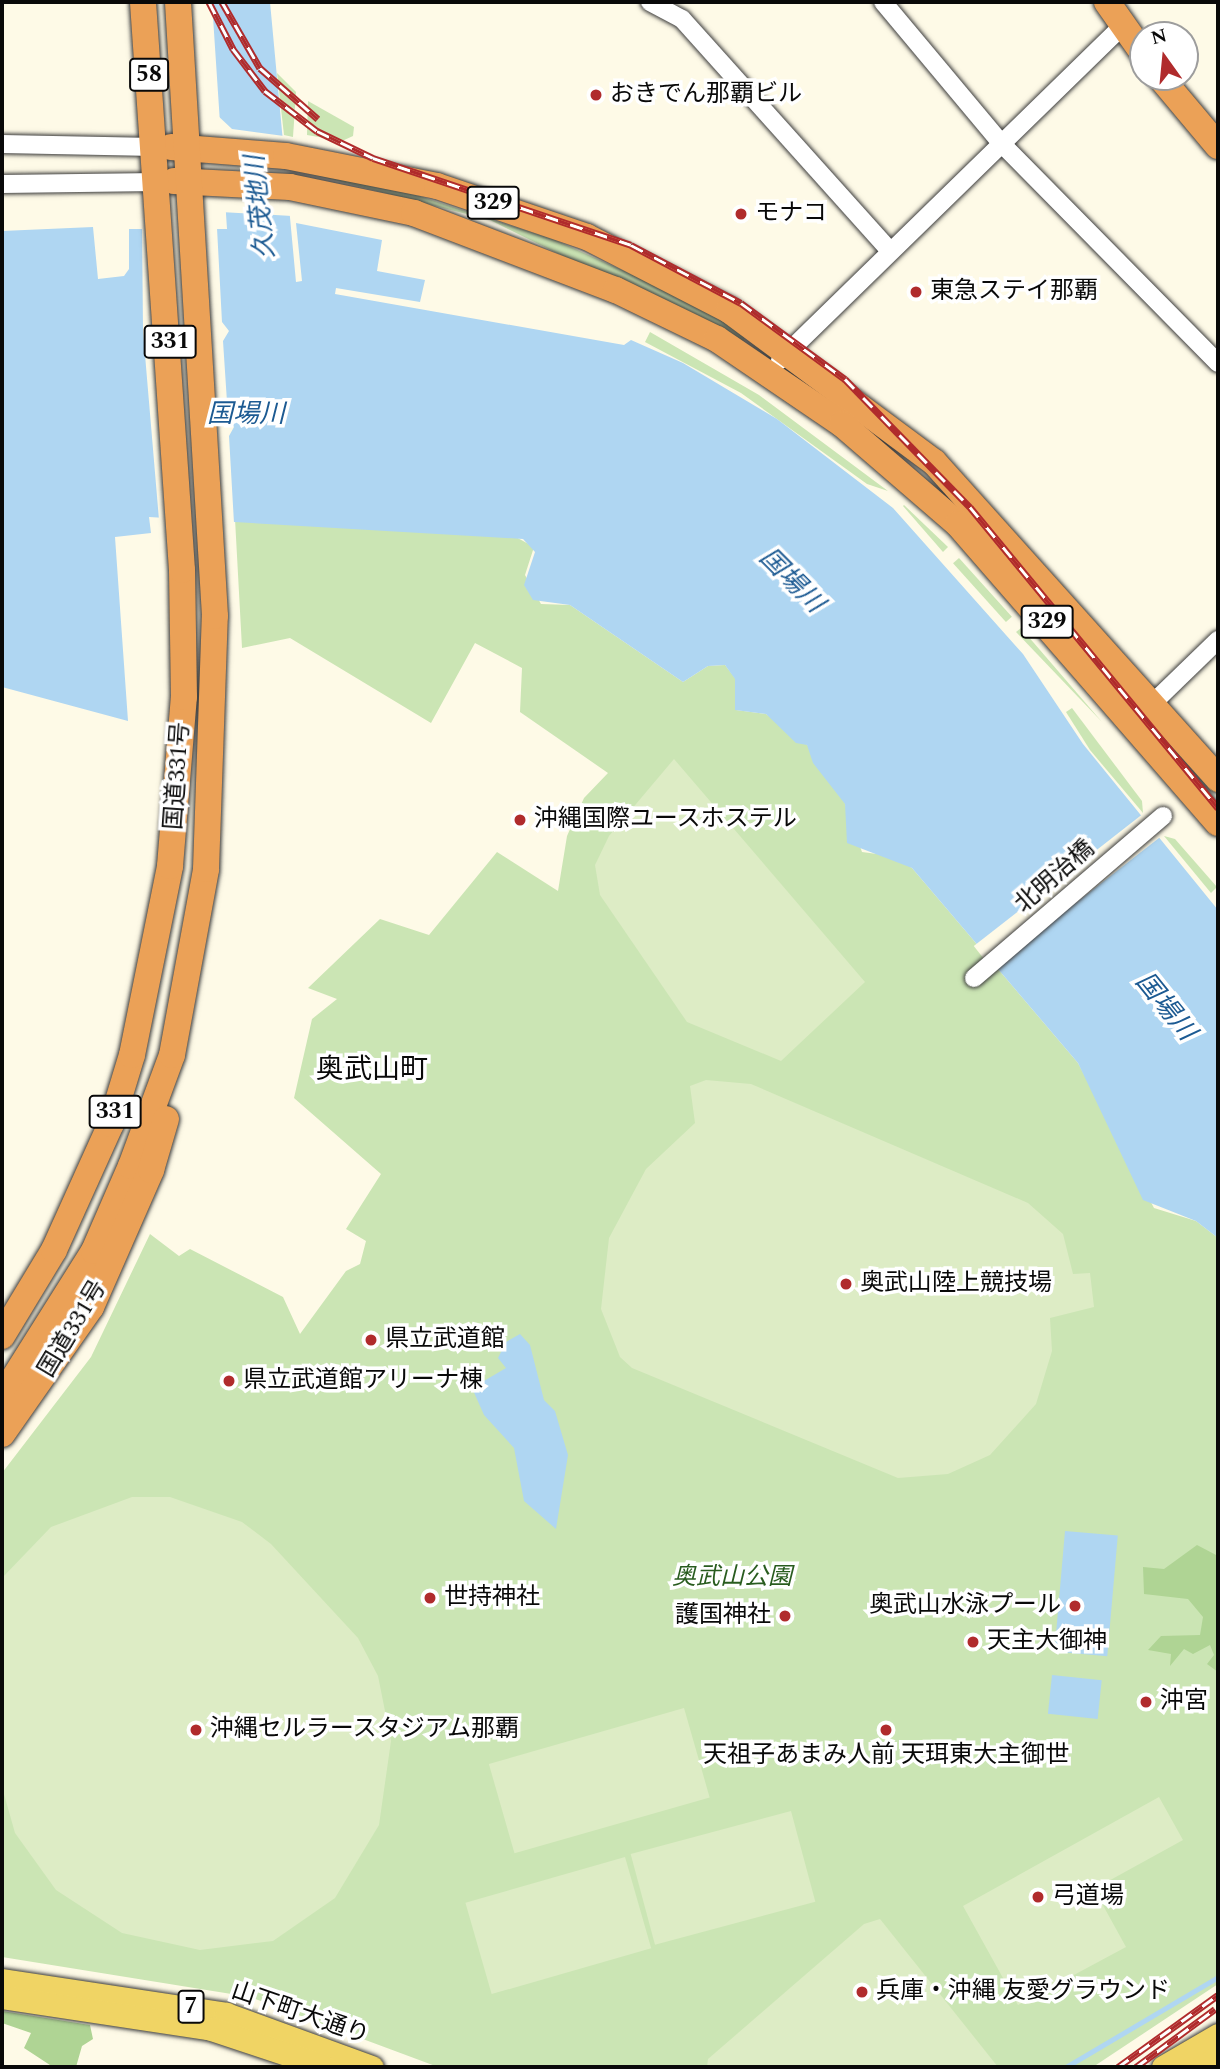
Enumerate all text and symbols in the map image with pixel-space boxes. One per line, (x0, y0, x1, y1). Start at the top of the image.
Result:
north arrow (1129, 21, 1199, 91)
text: N (1148, 21, 1170, 53)
road number: 58 (128, 55, 170, 94)
place label: おきでん那覇ビル (610, 81, 802, 109)
marker: おきでん那覇ビル (588, 87, 604, 103)
water label: 久茂地川 (240, 154, 282, 260)
road number: 329 (465, 184, 521, 222)
place label: モナコ (755, 200, 827, 228)
marker: モナコ (733, 206, 749, 222)
place label: 東急ステイ那覇 (930, 278, 1098, 306)
marker: 東急ステイ那覇 (908, 284, 924, 300)
road number: 331 (142, 322, 198, 362)
water label: 国場川 (207, 399, 285, 431)
water label: 国場川 (752, 542, 830, 620)
road number: 329 (1019, 602, 1075, 642)
street label: 国道331号 (160, 721, 196, 831)
place label: 沖縄国際ユースホステル (534, 806, 798, 834)
marker: 沖縄国際ユースホステル (512, 812, 528, 828)
street label: 北明治橋 (1009, 835, 1101, 919)
water label: 国場川 (1128, 967, 1202, 1047)
district label: 奥武山町 (316, 1053, 428, 1087)
road number: 331 (87, 1092, 143, 1132)
place label: 奥武山陸上競技場 (860, 1270, 1052, 1298)
street label: 国道331号 (33, 1275, 113, 1383)
marker: 奥武山陸上競技場 (838, 1276, 854, 1292)
place label: 県立武道館 (385, 1326, 505, 1354)
marker: 県立武道館 (363, 1332, 379, 1348)
place label: 県立武道館アリーナ棟 (243, 1367, 483, 1395)
marker: 県立武道館アリーナ棟 (221, 1373, 237, 1389)
park label: 奥武山公園 (672, 1564, 792, 1592)
place label: 世持神社 (444, 1584, 540, 1612)
marker: 世持神社 (422, 1590, 438, 1606)
place label: 奥武山水泳プール (869, 1592, 1061, 1620)
marker: 奥武山水泳プール (1067, 1598, 1083, 1614)
place label: 護国神社 (675, 1602, 771, 1630)
marker: 護国神社 (777, 1608, 793, 1624)
place label: 天主大御神 (987, 1628, 1107, 1656)
marker: 天主大御神 (965, 1634, 981, 1650)
place label: 沖宮 (1160, 1688, 1208, 1716)
marker: 沖宮 (1138, 1694, 1154, 1710)
place label: 沖縄セルラースタジアム那覇 (210, 1716, 522, 1744)
marker: 沖縄セルラースタジアム那覇 (188, 1722, 204, 1738)
marker: 天祖子あまみ人前 天珥東大主御世 (878, 1722, 894, 1738)
place label: 天祖子あまみ人前 天珥東大主御世 (703, 1742, 1069, 1770)
place label: 弓道場 (1052, 1883, 1124, 1911)
marker: 弓道場 (1030, 1889, 1046, 1905)
street label: 山下町大通り (227, 1977, 373, 2051)
place label: 兵庫・沖縄 友愛グラウンド (876, 1978, 1170, 2006)
marker: 兵庫・沖縄 友愛グラウンド (854, 1984, 870, 2000)
road number: 7 (177, 1988, 205, 2026)

